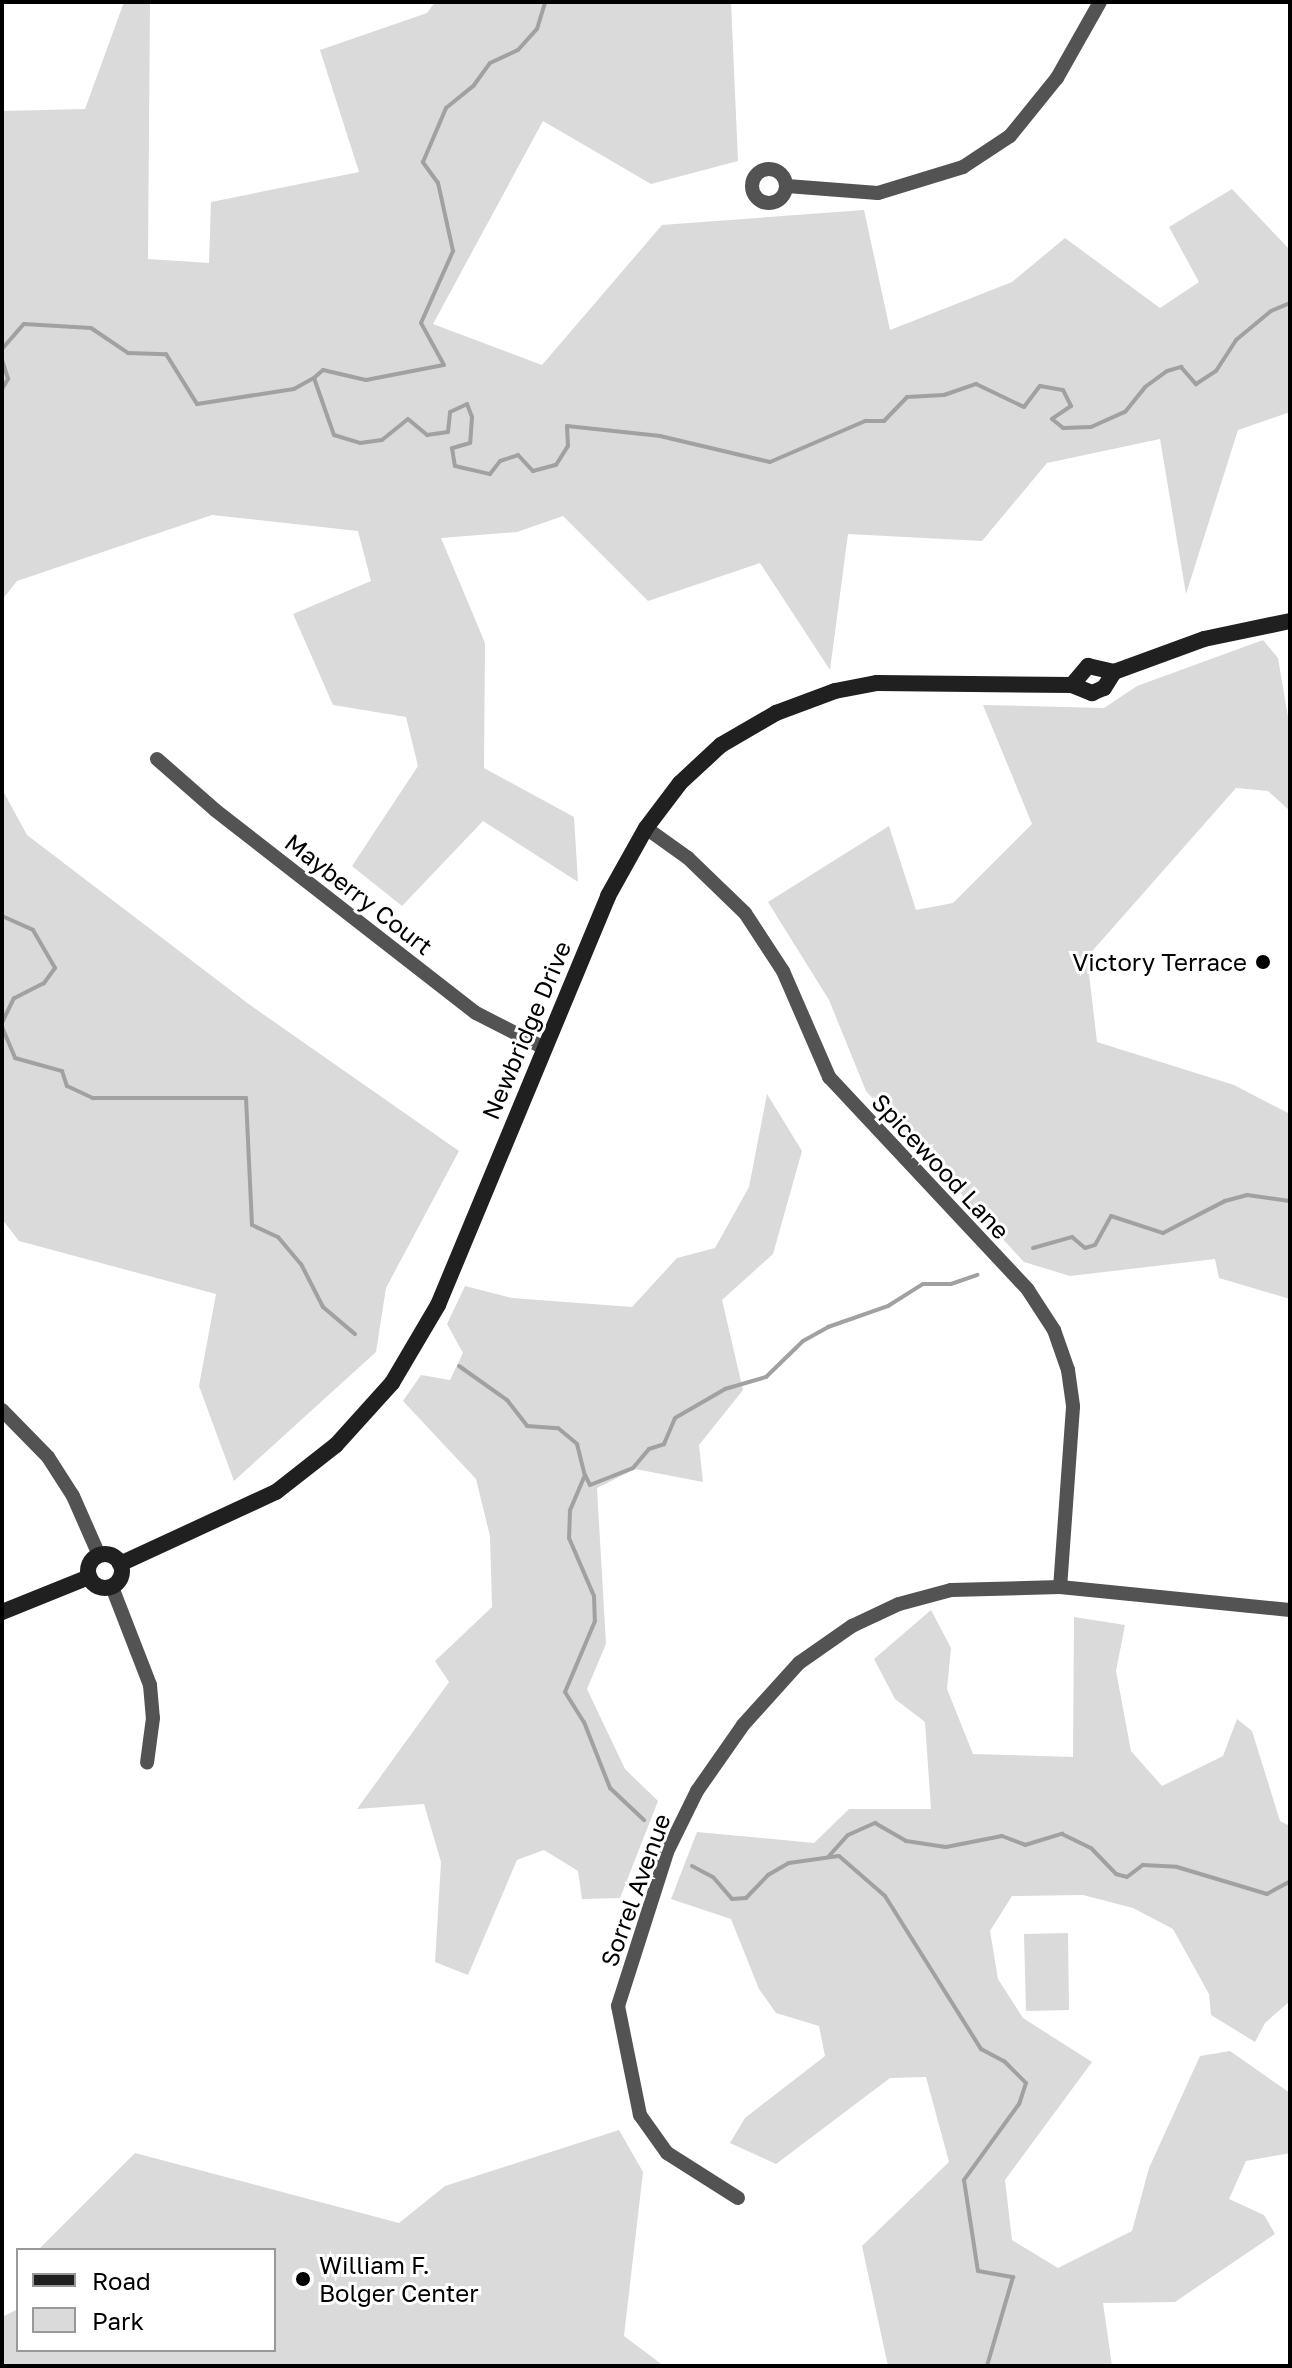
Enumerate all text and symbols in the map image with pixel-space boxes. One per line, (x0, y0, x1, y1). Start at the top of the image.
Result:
street label: Mayberry Court (279, 827, 439, 961)
street label: Newbridge Drive (475, 937, 577, 1123)
place label: Victory Terrace (1072, 948, 1247, 976)
marker: Victory Terrace (1254, 953, 1272, 971)
street label: Spicewood Lane (866, 1087, 1016, 1245)
street label: Sorrel Avenue (594, 1810, 676, 1970)
legend (16, 2248, 276, 2352)
place label: William F. Bolger Center (319, 2251, 479, 2307)
text: Road (92, 2266, 151, 2295)
marker: William F. Bolger Center (294, 2270, 312, 2288)
text: Park (92, 2306, 144, 2335)

